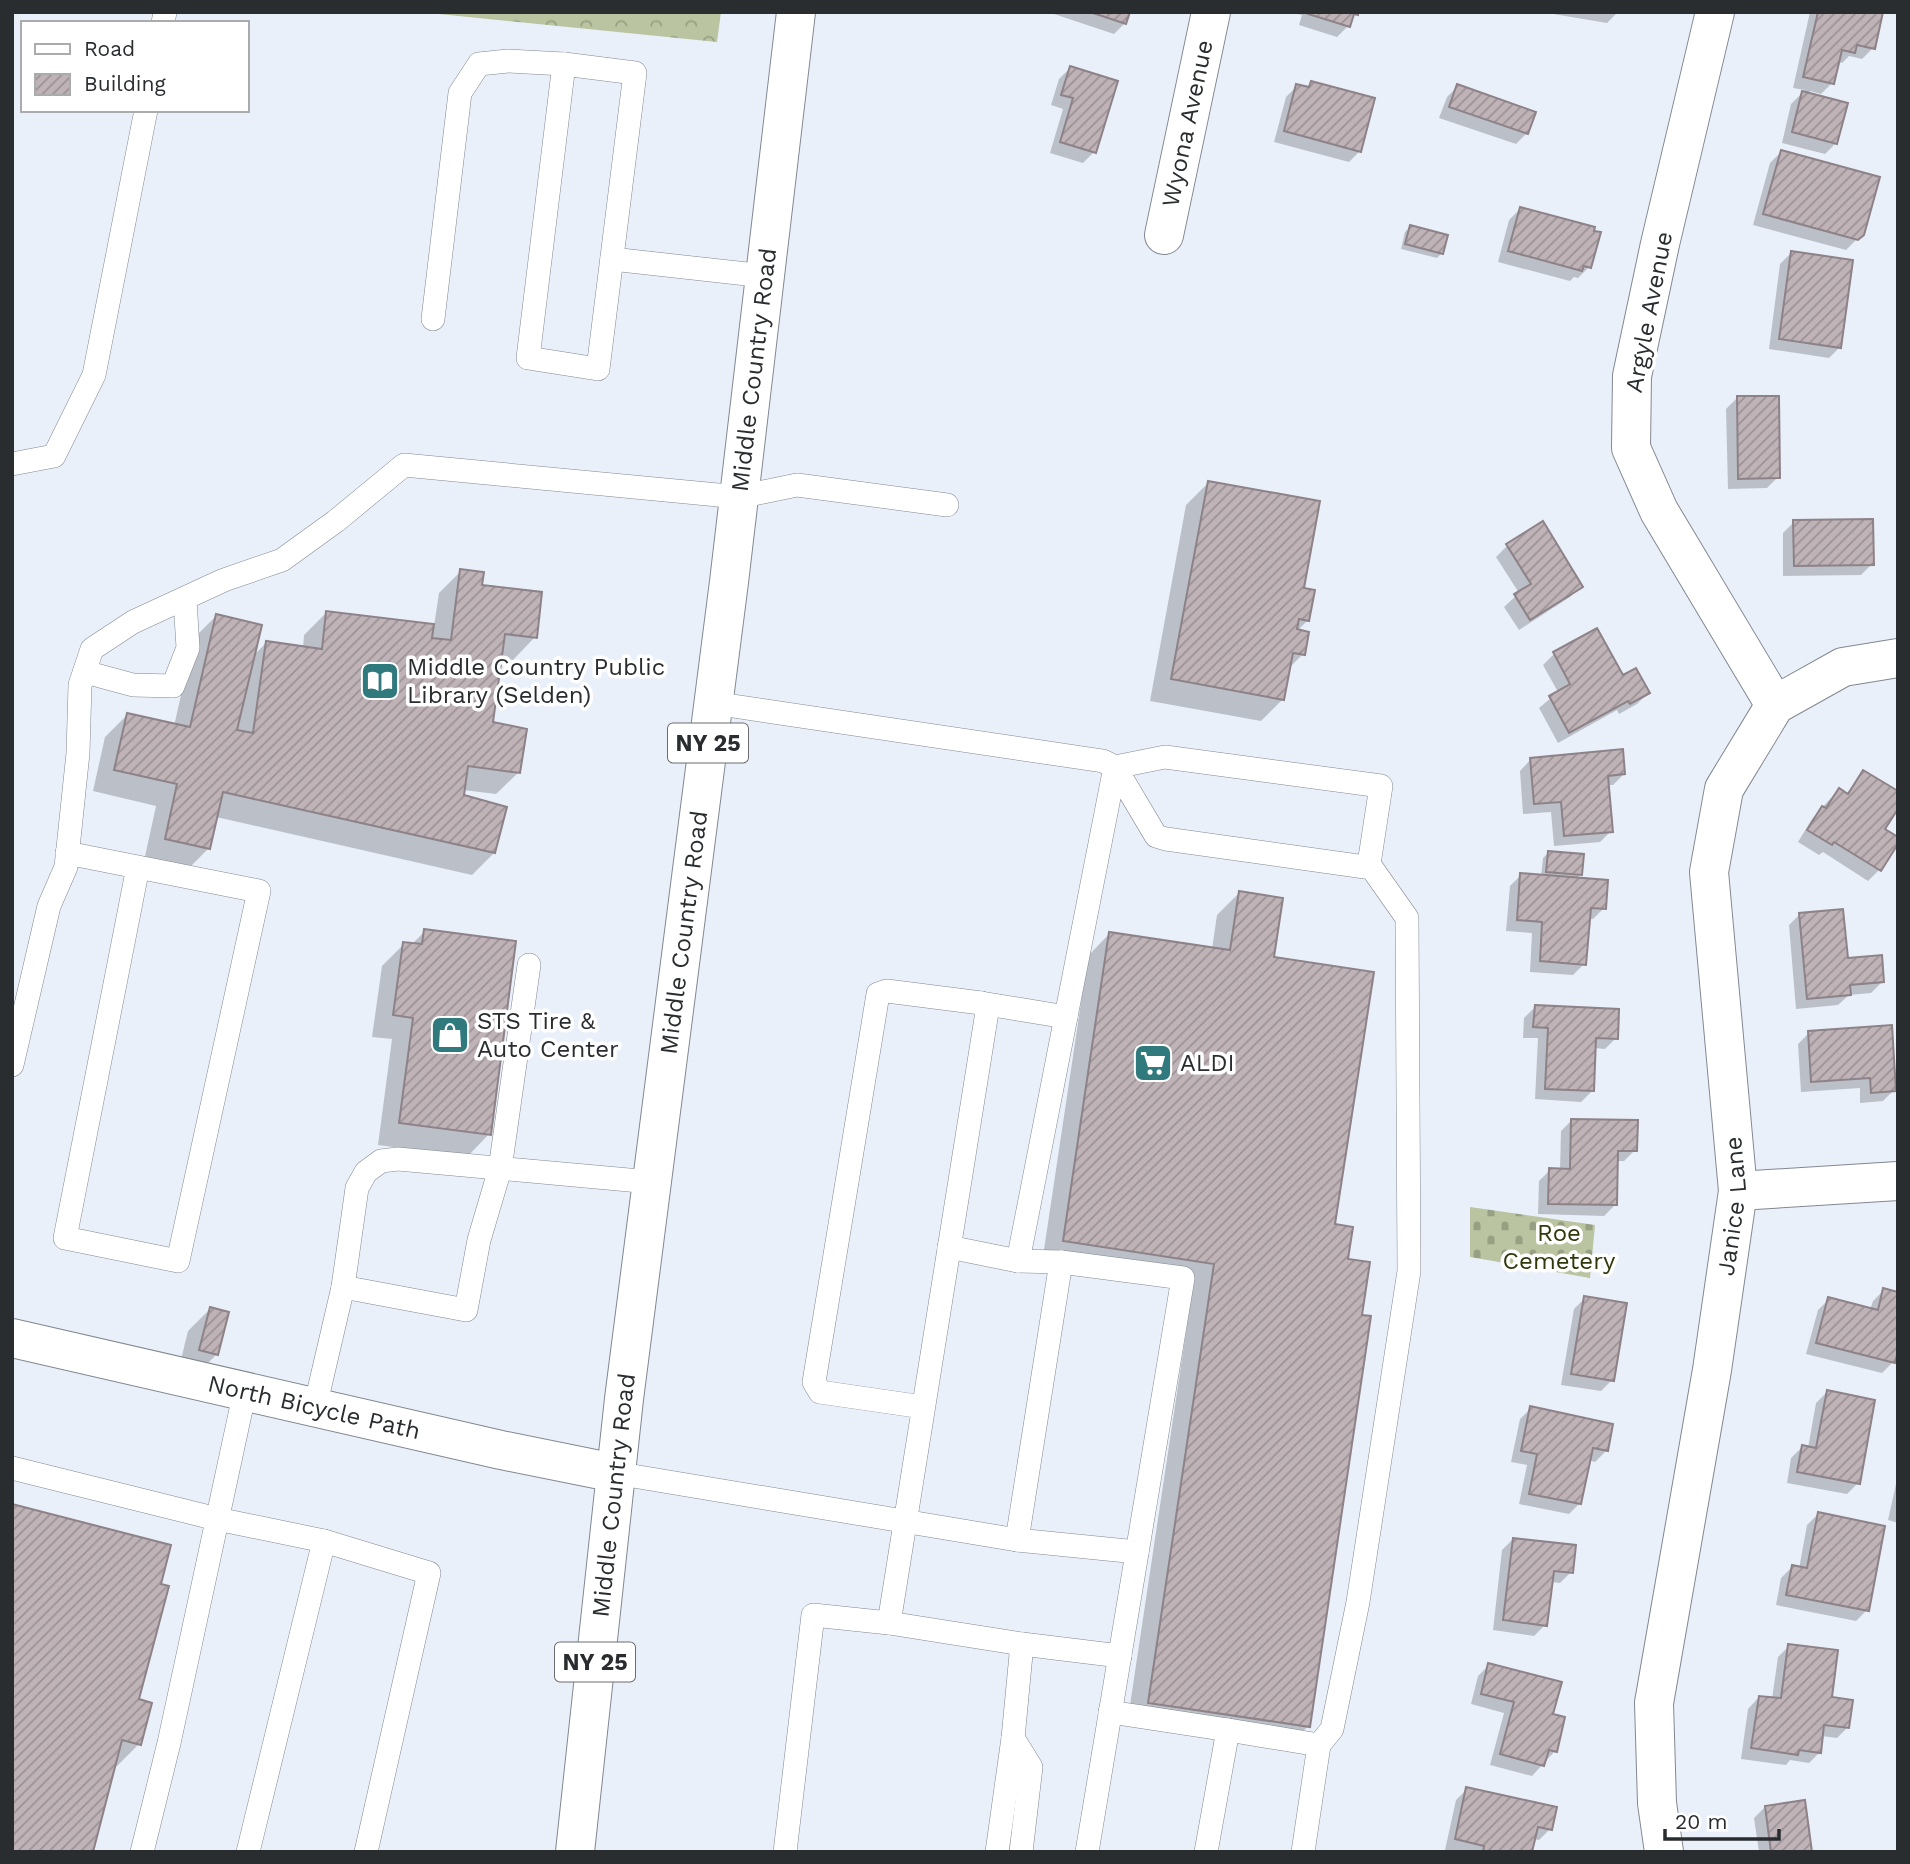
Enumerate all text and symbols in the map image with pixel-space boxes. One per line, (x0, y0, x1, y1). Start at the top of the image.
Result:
legend (21, 21, 248, 112)
text: Road (84, 36, 135, 61)
street label: Wyona Avenue (1156, 37, 1219, 209)
text: Building (84, 71, 166, 96)
street label: Argyle Avenue (1620, 229, 1678, 395)
street label: Middle Country Road (726, 246, 782, 493)
place label: Middle Country Public Library (Selden) (407, 653, 665, 709)
library icon: Middle Country Public Library (Selden) (359, 660, 401, 702)
road number: NY 25 (668, 723, 748, 762)
street label: Middle Country Road (654, 809, 713, 1056)
place label: STS Tire & Auto Center (477, 1007, 619, 1063)
shop icon: STS Tire & Auto Center (429, 1014, 471, 1056)
supermarket icon: ALDI (1132, 1042, 1174, 1084)
place label: ALDI (1180, 1049, 1235, 1077)
street label: Janice Lane (1712, 1135, 1752, 1278)
park label: Roe Cemetery (1503, 1219, 1616, 1275)
street label: North Bicycle Path (205, 1369, 423, 1445)
street label: Middle Country Road (586, 1371, 641, 1619)
road number: NY 25 (555, 1642, 635, 1681)
scale bar (1665, 1798, 1779, 1842)
text: 20 m (1675, 1809, 1727, 1834)

